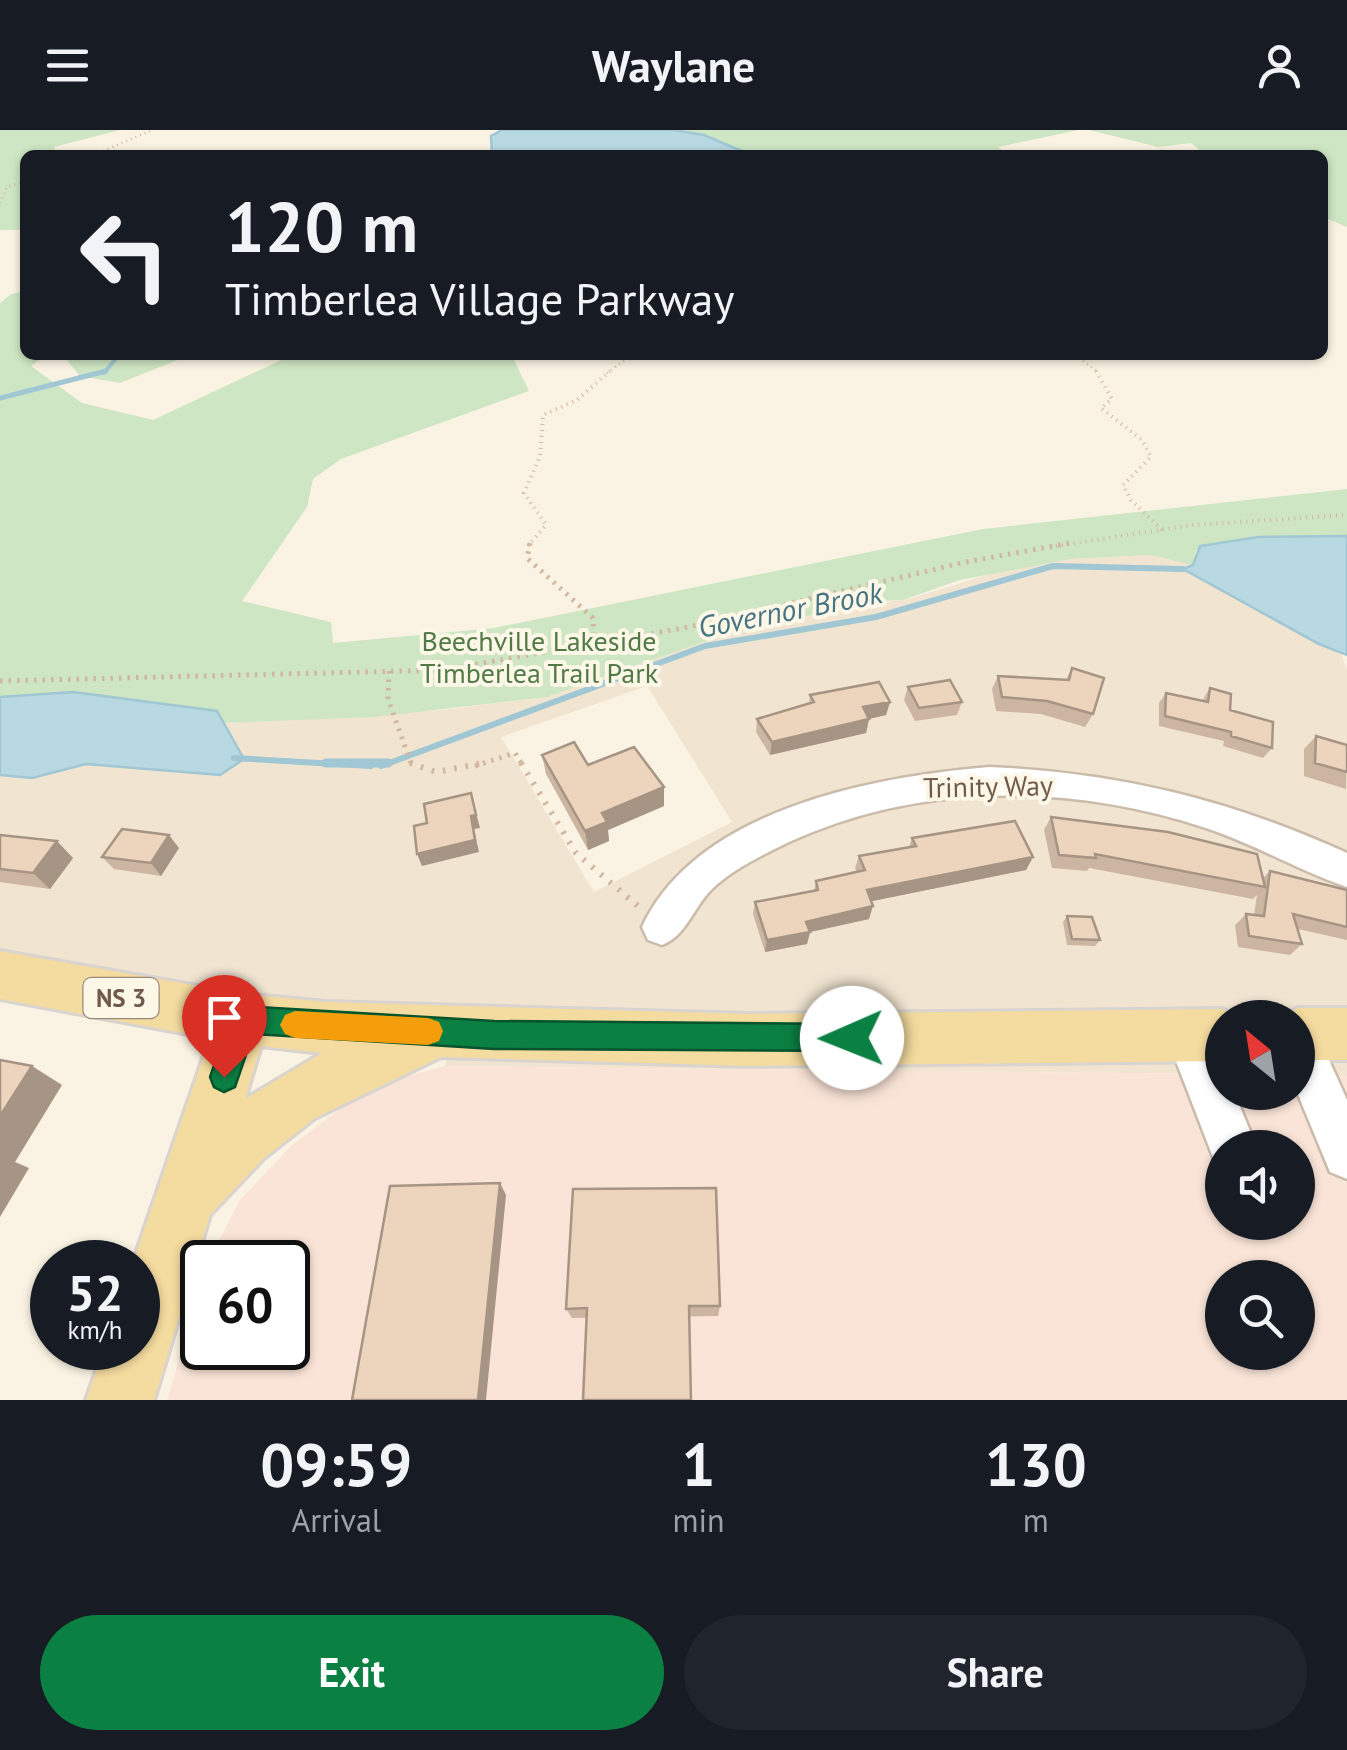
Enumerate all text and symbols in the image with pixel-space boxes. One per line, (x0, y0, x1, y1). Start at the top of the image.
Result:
text: Waylane (592, 36, 755, 94)
icon: menu (40, 38, 95, 93)
icon: person (1252, 38, 1307, 93)
text: 120 m (225, 181, 418, 271)
icon: left (60, 190, 190, 320)
text: Timberlea Village Parkway (225, 269, 734, 327)
water label: Governor Brook (695, 572, 887, 646)
park label: Beechville Lakeside Timberlea Trail Park (420, 622, 659, 691)
street label: Trinity Way (923, 766, 1053, 806)
pin (182, 975, 267, 1078)
road number: NS 3 (84, 978, 158, 1018)
position arrow (800, 986, 904, 1090)
icon: arrive (197, 990, 252, 1045)
north arrow (1205, 1000, 1315, 1110)
map controls (1205, 1000, 1315, 1370)
button: sound (1205, 1130, 1315, 1240)
speed limit sign: 60 (180, 1240, 310, 1370)
text: 52 (67, 1260, 123, 1325)
button: search (1205, 1260, 1315, 1370)
text: km/h (68, 1314, 122, 1346)
text: 09:59 (260, 1425, 412, 1503)
text: 1 (682, 1425, 716, 1503)
text: 130 (985, 1425, 1087, 1503)
text: Arrival (291, 1499, 381, 1541)
text: min (673, 1499, 725, 1541)
text: m (1023, 1499, 1049, 1541)
button: Exit (40, 1615, 664, 1730)
button: Share (684, 1615, 1307, 1730)

